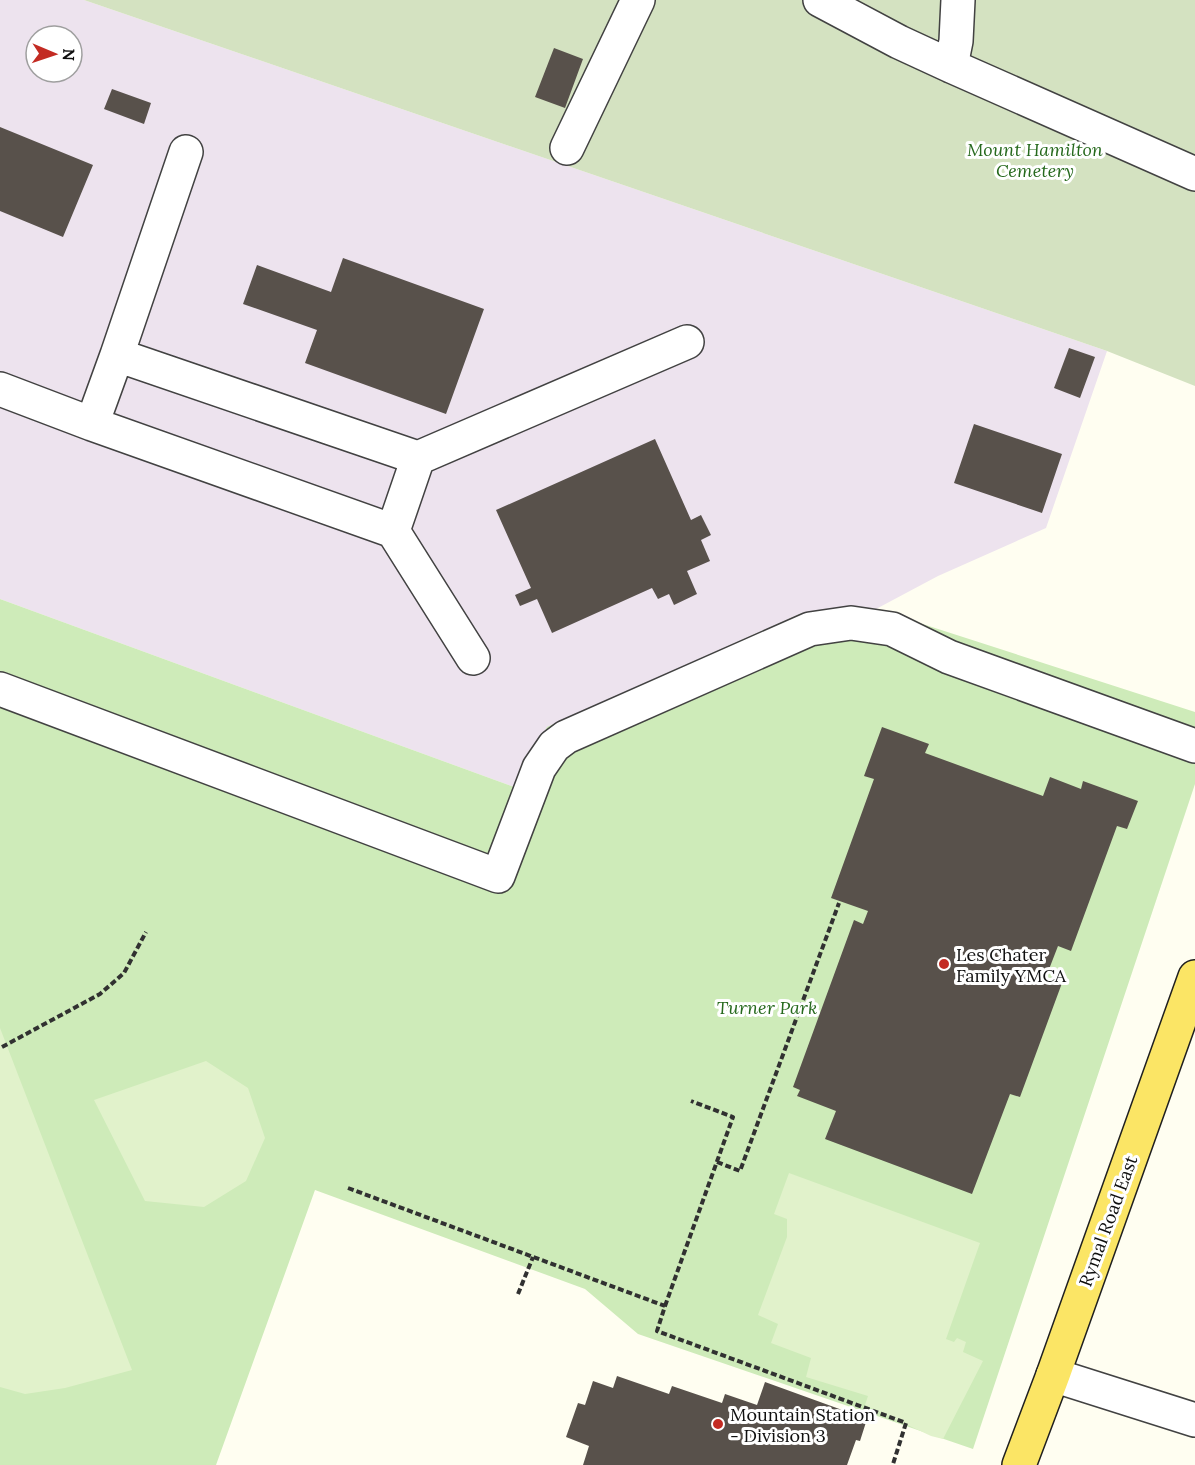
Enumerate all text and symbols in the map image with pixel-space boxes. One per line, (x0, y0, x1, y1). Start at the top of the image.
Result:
north arrow (24, 24, 84, 84)
text: N (59, 48, 79, 61)
park label: Mount Hamilton Cemetery (967, 138, 1103, 182)
place label: Les Chater Family YMCA (956, 943, 1067, 987)
marker: Les Chater Family YMCA (937, 957, 951, 971)
park label: Turner Park (717, 996, 817, 1019)
street label: Rymal Road East (1074, 1152, 1142, 1290)
place label: Mountain Station - Division 3 (730, 1403, 875, 1447)
marker: Mountain Station - Division 3 (711, 1417, 725, 1431)

